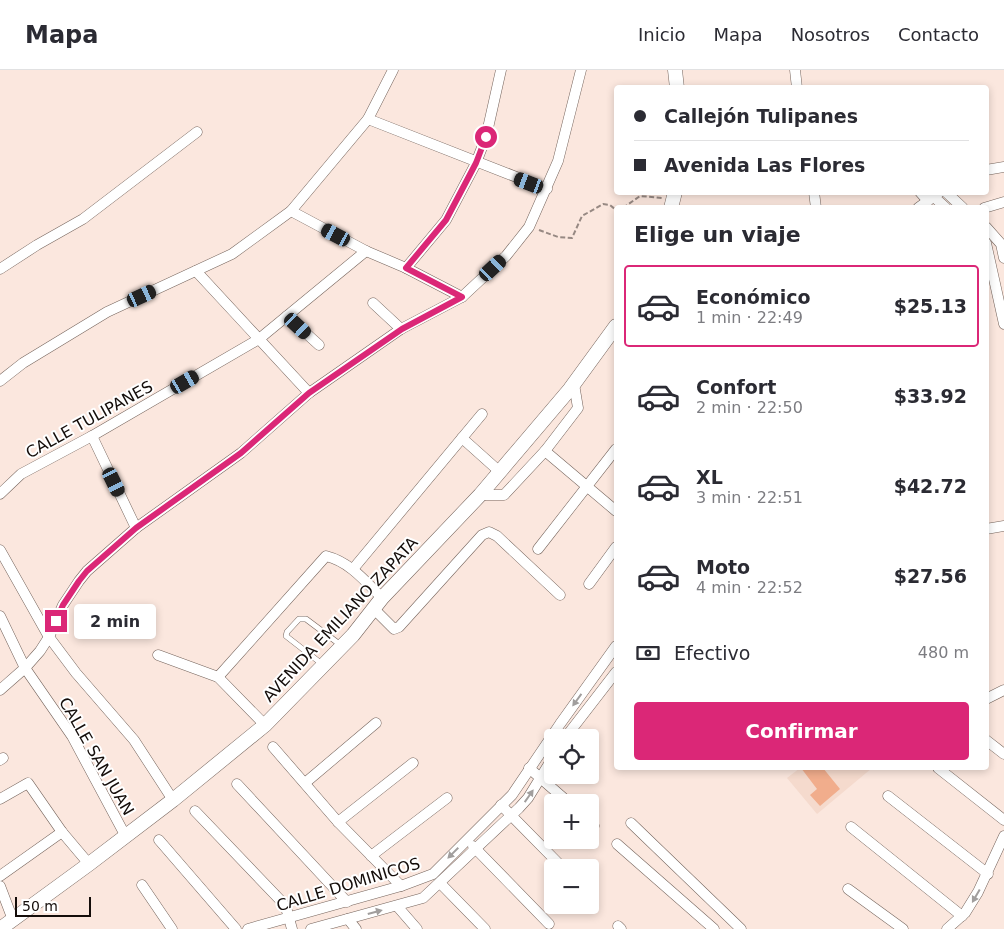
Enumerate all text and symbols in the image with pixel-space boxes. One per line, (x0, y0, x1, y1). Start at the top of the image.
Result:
text: Mapa (25, 21, 98, 49)
text: Inicio (638, 24, 686, 45)
text: Mapa (714, 24, 763, 45)
text: Nosotros (791, 24, 870, 45)
text: Contacto (898, 24, 979, 45)
text: Callejón Tulipanes (664, 105, 858, 127)
route start (475, 126, 497, 148)
text: Avenida Las Flores (664, 154, 865, 176)
car (512, 171, 545, 195)
car (319, 221, 352, 249)
text: Elige un viaje (634, 222, 801, 247)
car (476, 252, 509, 284)
car (125, 283, 158, 309)
icon: car (636, 284, 681, 329)
text: Económico (696, 286, 811, 308)
text: $25.13 (894, 295, 967, 317)
text: 1 min · 22:49 (696, 308, 803, 327)
car (281, 310, 314, 342)
car (168, 368, 201, 396)
icon: car (636, 374, 681, 419)
text: Confort (696, 376, 776, 398)
street label: CALLE TULIPANES (23, 377, 156, 462)
text: $33.92 (894, 385, 967, 407)
text: 2 min · 22:50 (696, 398, 803, 417)
icon: car (636, 464, 681, 509)
car (100, 465, 127, 499)
text: XL (696, 466, 723, 488)
text: $42.72 (894, 475, 967, 497)
text: 3 min · 22:51 (696, 488, 803, 507)
street label: AVENIDA EMILIANO ZAPATA (259, 533, 422, 706)
icon: car (636, 554, 681, 599)
text: Moto (696, 556, 750, 578)
text: $27.56 (894, 565, 967, 587)
text: 4 min · 22:52 (696, 578, 803, 597)
callout: 2 min (74, 604, 156, 638)
route end (45, 610, 67, 632)
text: 2 min (90, 612, 140, 631)
icon: cash (634, 639, 662, 667)
text: Efectivo (674, 642, 750, 664)
text: 480 m (918, 643, 969, 662)
one-way arrow (572, 693, 582, 707)
street label: CALLE SAN JUAN (55, 694, 138, 819)
button: Confirmar (634, 702, 969, 760)
map controls (544, 729, 599, 914)
button: locate (544, 729, 599, 784)
one-way arrow (524, 789, 534, 803)
button: + (544, 794, 599, 849)
one-way arrow (447, 846, 459, 858)
street label: CALLE DOMINICOS (274, 854, 422, 915)
button: − (544, 859, 599, 914)
one-way arrow (972, 888, 980, 903)
scale bar (15, 894, 91, 917)
text: 50 m (22, 898, 58, 914)
one-way arrow (367, 908, 382, 916)

